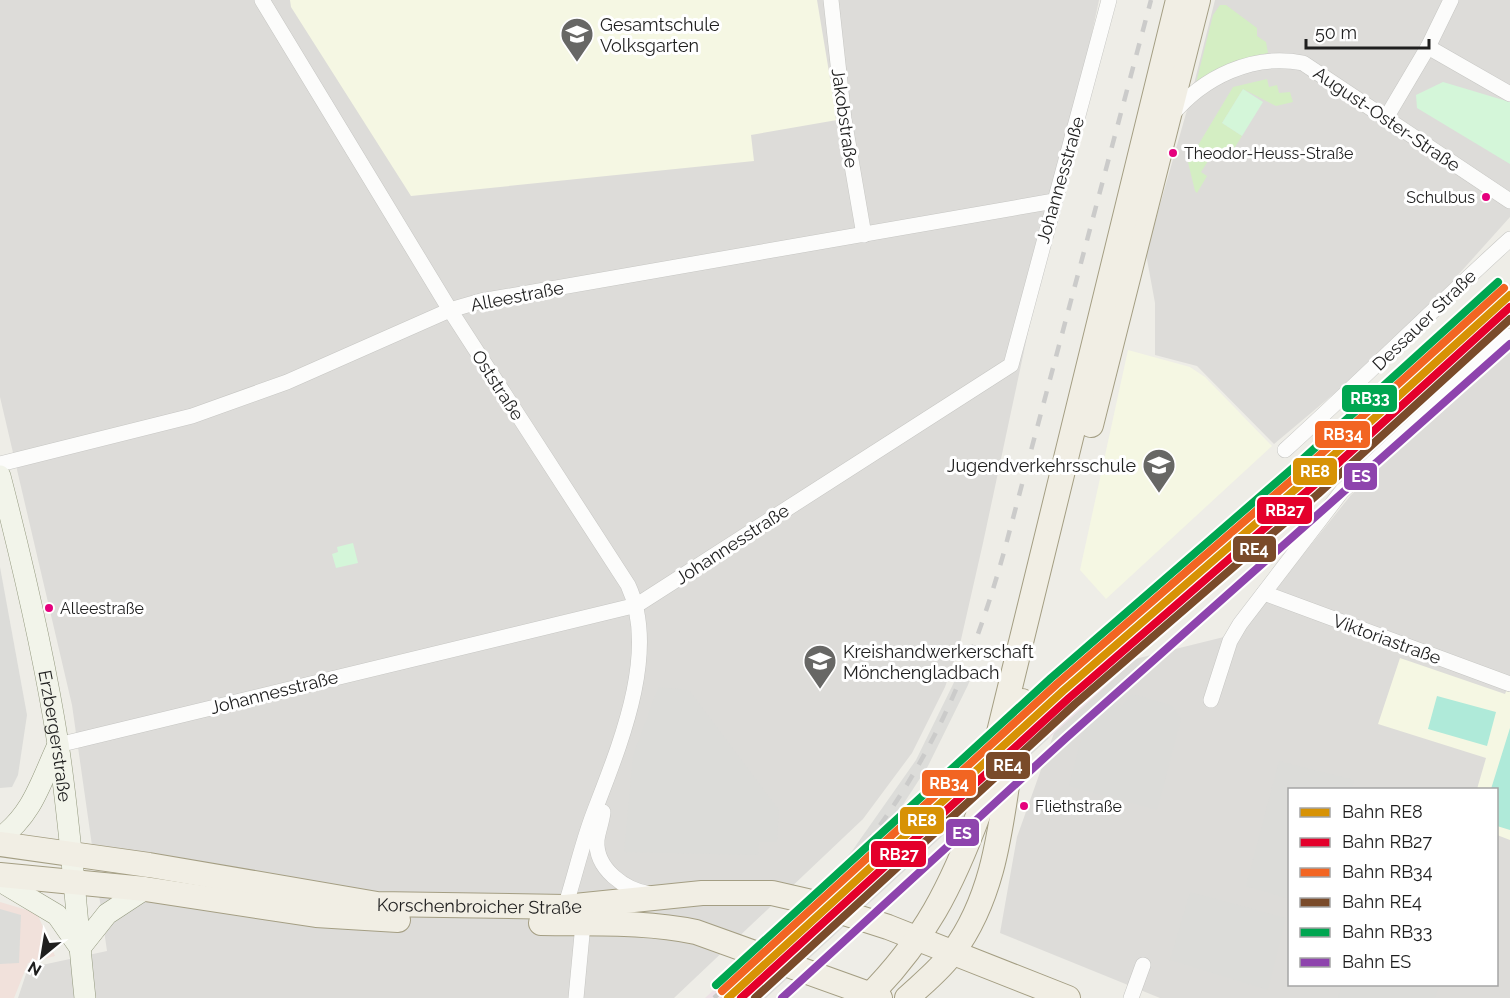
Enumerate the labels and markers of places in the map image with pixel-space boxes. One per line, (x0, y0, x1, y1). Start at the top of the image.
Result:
place label: Gesamtschule Volksgarten (600, 14, 720, 56)
school or university icon: Gesamtschule Volksgarten (559, 16, 595, 63)
place label: Theodor-Heuss-Straße (1184, 144, 1353, 163)
marker: Theodor-Heuss-Straße (1167, 147, 1179, 159)
place label: Schulbus (1406, 188, 1475, 207)
marker: Schulbus (1480, 191, 1492, 203)
school or university icon: Jugendverkehrsschule (1141, 447, 1177, 494)
place label: Jugendverkehrsschule (947, 455, 1136, 476)
place label: Alleestraße (60, 599, 144, 618)
marker: Alleestraße (43, 602, 55, 614)
place label: Kreishandwerkerschaft Mönchengladbach (843, 641, 1034, 683)
school or university icon: Kreishandwerkerschaft Mönchengladbach (802, 643, 838, 690)
place label: Fliethstraße (1035, 797, 1122, 816)
marker: Fliethstraße (1018, 800, 1030, 812)

